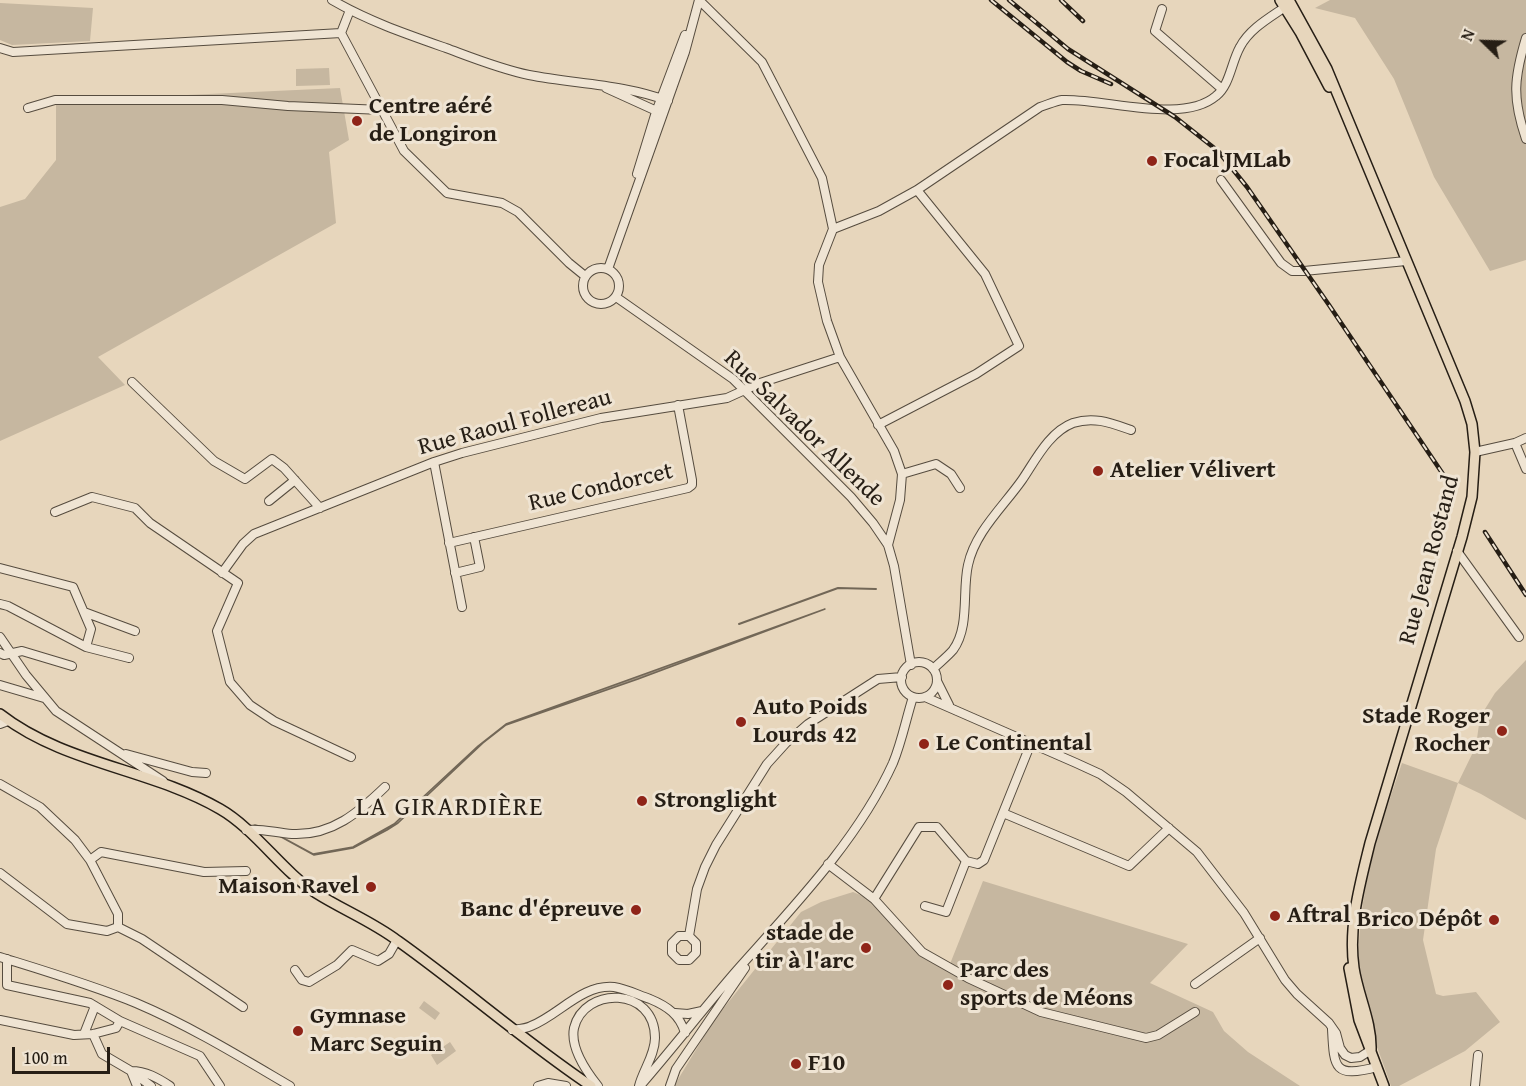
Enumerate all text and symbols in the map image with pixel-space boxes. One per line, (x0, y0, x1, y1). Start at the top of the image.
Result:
north arrow (1454, 12, 1514, 72)
text: N (1454, 25, 1481, 45)
place label: Centre aéré de Longiron (369, 93, 497, 149)
marker: Centre aéré de Longiron (350, 114, 364, 128)
place label: Focal JMLab (1164, 147, 1291, 175)
marker: Focal JMLab (1145, 154, 1159, 168)
street label: Rue Salvador Allende (717, 345, 891, 513)
street label: Rue Raoul Follereau (415, 383, 615, 463)
street label: Rue Condorcet (526, 457, 676, 519)
place label: Atelier Vélivert (1110, 457, 1276, 485)
marker: Atelier Vélivert (1091, 464, 1105, 478)
street label: Rue Jean Rostand (1394, 472, 1466, 648)
place label: Auto Poids Lourds 42 (753, 694, 868, 750)
place label: Stade Roger Rocher (1362, 703, 1490, 759)
marker: Auto Poids Lourds 42 (734, 715, 748, 729)
marker: Stade Roger Rocher (1495, 724, 1509, 738)
place label: Le Continental (936, 730, 1092, 758)
marker: Le Continental (917, 737, 931, 751)
place label: Stronglight (654, 787, 777, 815)
district label: LA GIRARDIÈRE (356, 792, 544, 824)
marker: Stronglight (635, 794, 649, 808)
place label: Maison Ravel (218, 873, 359, 901)
marker: Maison Ravel (364, 880, 378, 894)
place label: Banc d'épreuve (461, 896, 624, 924)
place label: Aftral (1287, 902, 1350, 930)
marker: Banc d'épreuve (629, 903, 643, 917)
place label: Brico Dépôt (1357, 906, 1482, 934)
marker: Aftral (1268, 909, 1282, 923)
marker: Brico Dépôt (1487, 913, 1501, 927)
place label: stade de tir à l'arc (755, 920, 854, 976)
marker: stade de tir à l'arc (859, 941, 873, 955)
place label: Parc des sports de Méons (960, 957, 1133, 1013)
marker: Parc des sports de Méons (941, 978, 955, 992)
place label: Gymnase Marc Seguin (310, 1003, 442, 1059)
marker: Gymnase Marc Seguin (291, 1024, 305, 1038)
scale bar (15, 1035, 112, 1073)
text: 100 m (23, 1044, 68, 1071)
place label: F10 (808, 1050, 845, 1078)
marker: F10 (789, 1057, 803, 1071)

